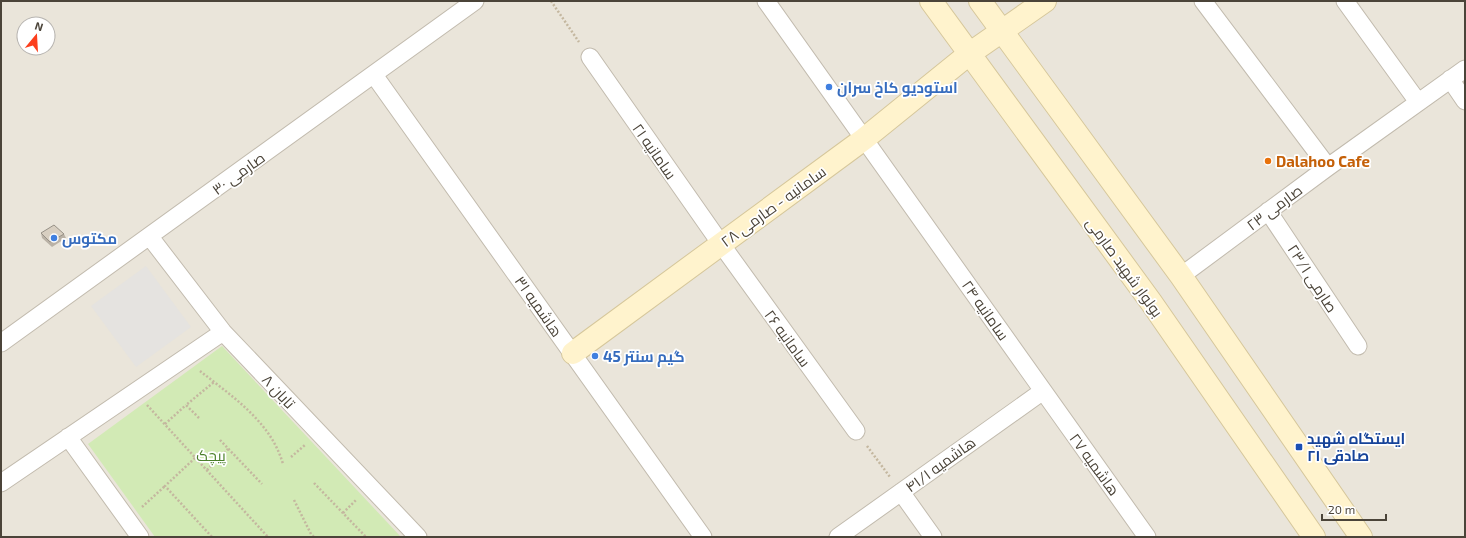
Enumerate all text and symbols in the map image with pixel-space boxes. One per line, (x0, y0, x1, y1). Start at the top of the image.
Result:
north arrow (16, 16, 56, 56)
text: N (33, 19, 45, 33)
place label: استودیو کاخ سران (837, 78, 958, 98)
marker: استودیو کاخ سران (824, 82, 834, 92)
street label: سامانیه ۲۱ (629, 120, 681, 182)
street label: صارمی ۳۰ (208, 148, 269, 200)
place label: Dalahoo Cafe (1276, 152, 1370, 170)
marker: Dalahoo Cafe (1263, 156, 1273, 166)
street label: سامانیه - صارمی ۲۸ (717, 162, 830, 252)
street label: صارمی ۲۳ (1243, 180, 1307, 235)
street label: بولوار شهید صارمی (1081, 214, 1167, 321)
place label: مکتوس (62, 229, 117, 248)
marker: مکتوس (49, 233, 59, 243)
street label: صارمی ۲۳/۱ (1283, 241, 1342, 316)
street label: هاشمیه ۳۱ (512, 272, 566, 340)
street label: سامانیه ۲۴ (959, 276, 1013, 344)
street label: سامانیه ۲۶ (761, 306, 815, 370)
place label: گیم سنتر 45 (603, 347, 685, 367)
marker: گیم سنتر 45 (590, 351, 600, 361)
street label: تابان ۸ (257, 370, 299, 413)
street label: هاشمیه ۲۷ (1066, 429, 1124, 499)
place label: ایستگاه شهید صادقی ۲۱ (1307, 429, 1405, 465)
street label: هاشمیه ۴۱/۱ (901, 433, 979, 495)
marker: ایستگاه شهید صادقی ۲۱ (1294, 442, 1304, 452)
park label: پیچک (196, 446, 226, 466)
scale bar (1322, 496, 1386, 522)
text: 20 m (1328, 502, 1355, 516)

